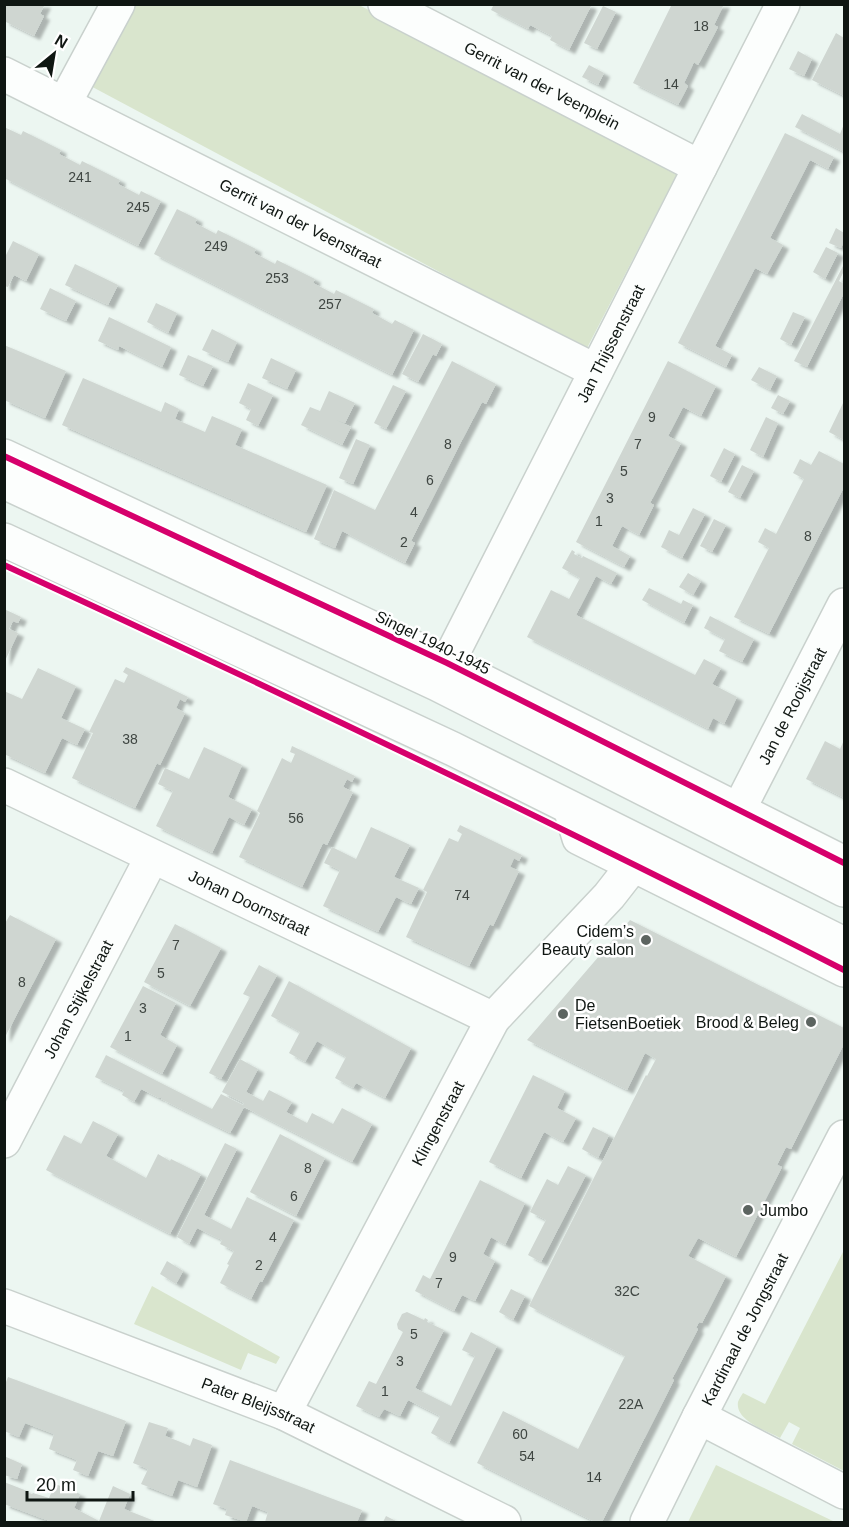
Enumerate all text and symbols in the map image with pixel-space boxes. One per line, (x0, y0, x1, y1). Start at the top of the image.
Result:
house number: 18 (693, 18, 709, 34)
north arrow (24, 24, 84, 84)
text: N (52, 31, 71, 52)
street label: Gerrit van der Veenplein (461, 39, 623, 133)
house number: 14 (663, 76, 679, 92)
house number: 241 (68, 169, 92, 185)
street label: Gerrit van der Veenstraat (217, 176, 385, 271)
house number: 245 (126, 199, 150, 215)
house number: 249 (204, 238, 228, 254)
house number: 253 (265, 270, 289, 286)
street label: Jan Thijssenstraat (574, 281, 648, 405)
house number: 257 (318, 296, 342, 312)
house number: 9 (648, 409, 656, 425)
house number: 8 (444, 436, 452, 452)
house number: 7 (634, 436, 642, 452)
house number: 5 (620, 463, 628, 479)
house number: 6 (426, 472, 434, 488)
house number: 3 (606, 490, 614, 506)
house number: 4 (410, 504, 418, 520)
house number: 1 (595, 513, 603, 529)
house number: 8 (804, 528, 812, 544)
house number: 2 (400, 534, 408, 550)
street label: Singel 1940-1945 (373, 607, 493, 678)
street label: Jan de Rooijstraat (755, 644, 830, 767)
house number: 38 (122, 731, 138, 747)
house number: 56 (288, 810, 304, 826)
street label: Johan Doornstraat (186, 867, 313, 939)
house number: 74 (454, 887, 470, 903)
place label: Cidem’s Beauty salon (541, 923, 634, 958)
marker: Cidem’s Beauty salon (639, 933, 653, 947)
street label: Johan Stijkelstraat (41, 937, 116, 1061)
house number: 7 (172, 937, 180, 953)
house number: 5 (157, 965, 165, 981)
house number: 8 (18, 974, 26, 990)
place label: De FietsenBoetiek (575, 997, 682, 1032)
house number: 3 (139, 1000, 147, 1016)
marker: De FietsenBoetiek (556, 1007, 570, 1021)
place label: Brood & Beleg (696, 1014, 799, 1031)
marker: Brood & Beleg (804, 1015, 818, 1029)
house number: 1 (124, 1028, 132, 1044)
street label: Klingenstraat (409, 1078, 468, 1169)
house number: 8 (304, 1160, 312, 1176)
house number: 6 (290, 1188, 298, 1204)
place label: Jumbo (760, 1202, 808, 1219)
marker: Jumbo (741, 1203, 755, 1217)
house number: 4 (269, 1229, 277, 1245)
house number: 9 (449, 1249, 457, 1265)
street label: Kardinaal de Jongstraat (698, 1250, 792, 1408)
house number: 2 (255, 1257, 263, 1273)
house number: 7 (435, 1275, 443, 1291)
house number: 32C (614, 1283, 640, 1299)
house number: 5 (410, 1326, 418, 1342)
house number: 3 (396, 1353, 404, 1369)
street label: Pater Bleijsstraat (199, 1374, 318, 1436)
house number: 1 (381, 1383, 389, 1399)
house number: 22A (619, 1396, 644, 1412)
house number: 60 (512, 1426, 528, 1442)
house number: 54 (519, 1448, 535, 1464)
scale bar (27, 1464, 134, 1502)
house number: 14 (586, 1469, 602, 1485)
text: 20 m (36, 1475, 76, 1495)

